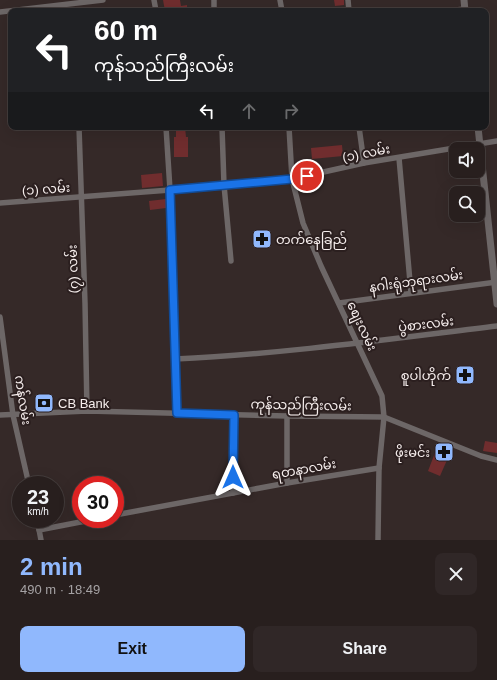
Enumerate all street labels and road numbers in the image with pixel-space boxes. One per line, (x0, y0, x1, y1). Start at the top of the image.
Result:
street label: (၁) လမ်း (341, 140, 391, 165)
street label: (၁) လမ်း (21, 179, 71, 198)
street label: (၇) လမ်း (64, 244, 84, 294)
street label: နဂါးရုံဘုရားလမ်း (368, 266, 464, 298)
street label: စျေးလမ်း (341, 299, 381, 354)
street label: ပွဲစားလမ်း (397, 312, 455, 338)
street label: ကန်လမ်း (9, 374, 35, 426)
street label: ကုန်သည်ကြီးလမ်း (250, 396, 352, 416)
street label: ရတနာလမ်း (271, 455, 338, 485)

